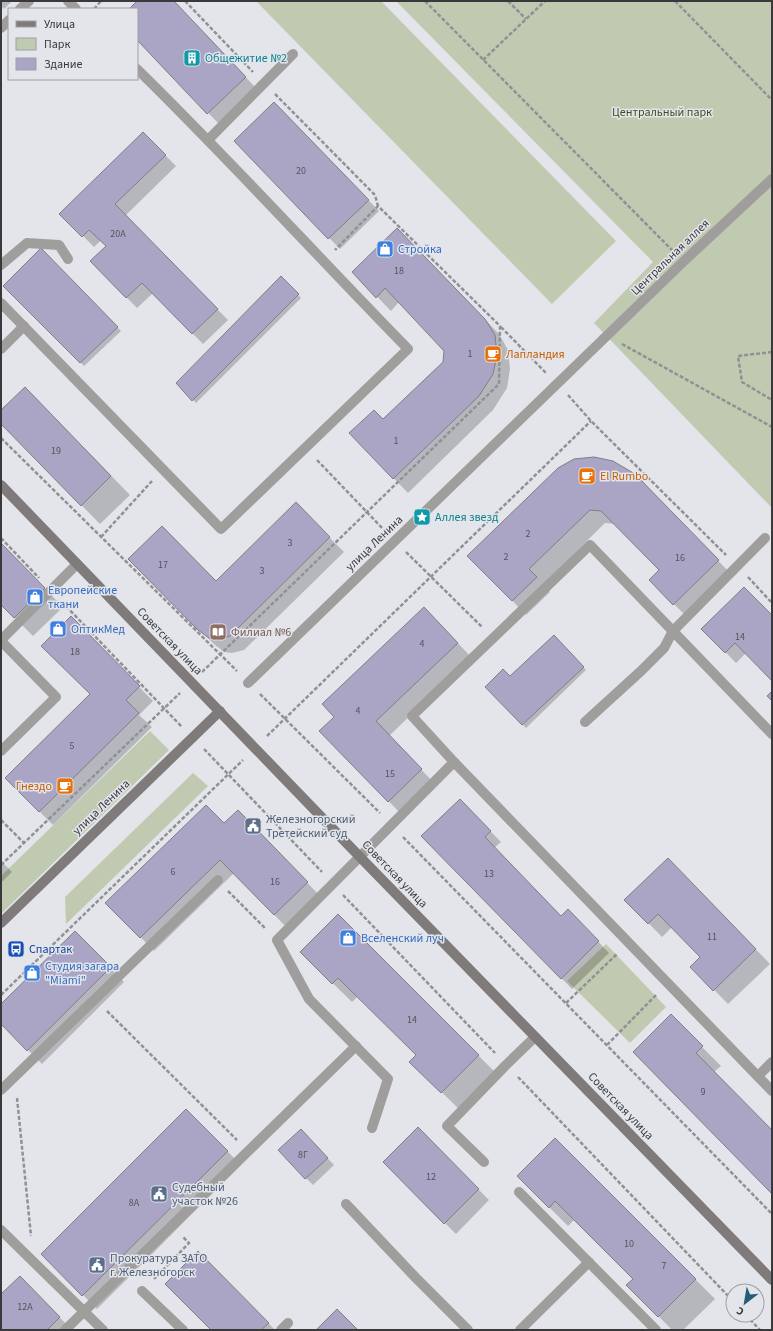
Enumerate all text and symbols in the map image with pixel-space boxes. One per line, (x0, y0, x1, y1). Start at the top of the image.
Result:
legend (8, 8, 138, 80)
text: Улица (44, 16, 75, 33)
text: Парк (44, 36, 70, 53)
building icon: Общежитие №2 (182, 48, 202, 68)
place label: Общежитие №2 (205, 50, 287, 67)
text: Здание (44, 56, 83, 73)
park label: Центральный парк (612, 104, 712, 121)
house number: 20 (296, 164, 306, 178)
street label: Центральная аллея (627, 215, 713, 299)
house number: 20А (110, 227, 126, 241)
shop icon: Стройка (375, 239, 395, 259)
place label: Стройка (398, 241, 442, 258)
house number: 18 (394, 264, 404, 278)
cafe icon: Лапландия (483, 344, 503, 364)
place label: Лапландия (506, 346, 565, 363)
house number: 1 (468, 347, 473, 361)
house number: 1 (394, 434, 399, 448)
house number: 19 (51, 444, 61, 458)
cafe icon: El Rumbo (577, 466, 597, 486)
place label: El Rumbo (600, 468, 648, 485)
place icon: Аллея звезд (412, 507, 432, 527)
place label: Аллея звезд (435, 509, 499, 526)
street label: улица Ленина (342, 512, 407, 575)
house number: 2 (526, 527, 531, 541)
house number: 3 (288, 536, 293, 550)
house number: 2 (504, 550, 509, 564)
house number: 16 (675, 551, 685, 565)
house number: 17 (158, 558, 168, 572)
house number: 3 (260, 564, 265, 578)
place label: Европейские ткани (48, 582, 117, 613)
shop icon: Европейские ткани (25, 587, 45, 607)
street label: Советская улица (133, 604, 206, 679)
shop icon: ОптикМед (48, 619, 68, 639)
place label: ОптикМед (71, 621, 126, 638)
library icon: Филиал №6 (208, 622, 228, 642)
place label: Филиал №6 (231, 624, 291, 641)
house number: 14 (735, 630, 745, 644)
house number: 4 (420, 637, 425, 651)
house number: 18 (70, 645, 80, 659)
house number: 4 (356, 704, 361, 718)
house number: 5 (70, 739, 75, 753)
house number: 15 (385, 767, 395, 781)
cafe icon: Гнездо (55, 776, 75, 796)
street label: улица Ленина (69, 776, 134, 839)
place label: Гнездо (16, 778, 52, 795)
place label: Железногорский Третейский суд (266, 811, 355, 842)
public building icon: Железногорский Третейский суд (243, 816, 263, 836)
street label: Советская улица (358, 837, 431, 912)
house number: 6 (171, 865, 176, 879)
house number: 13 (484, 867, 494, 881)
house number: 16 (270, 875, 280, 889)
shop icon: Вселенский луч (338, 928, 358, 948)
place label: Вселенский луч (361, 930, 444, 947)
house number: 11 (707, 930, 717, 944)
bus stop icon: Спартак (6, 939, 26, 959)
place label: Спартак (29, 941, 72, 958)
place label: Студия загара "Miami" (45, 958, 119, 989)
shop icon: Студия загара "Miami" (22, 963, 42, 983)
house number: 14 (407, 1013, 417, 1027)
street label: Советская улица (584, 1069, 657, 1144)
house number: 9 (701, 1085, 706, 1099)
house number: 8Г (298, 1148, 308, 1162)
house number: 12 (426, 1170, 436, 1184)
place label: Судебный участок №26 (172, 1179, 238, 1210)
public building icon: Судебный участок №26 (149, 1184, 169, 1204)
house number: 8А (129, 1196, 140, 1210)
house number: 10 (624, 1237, 634, 1251)
place label: Прокуратура ЗАТО г. Железногорск (110, 1250, 207, 1281)
public building icon: Прокуратура ЗАТО г. Железногорск (87, 1255, 107, 1275)
house number: 7 (662, 1259, 667, 1273)
north arrow (725, 1283, 765, 1323)
house number: 12А (17, 1300, 33, 1314)
text: С (733, 1303, 747, 1319)

